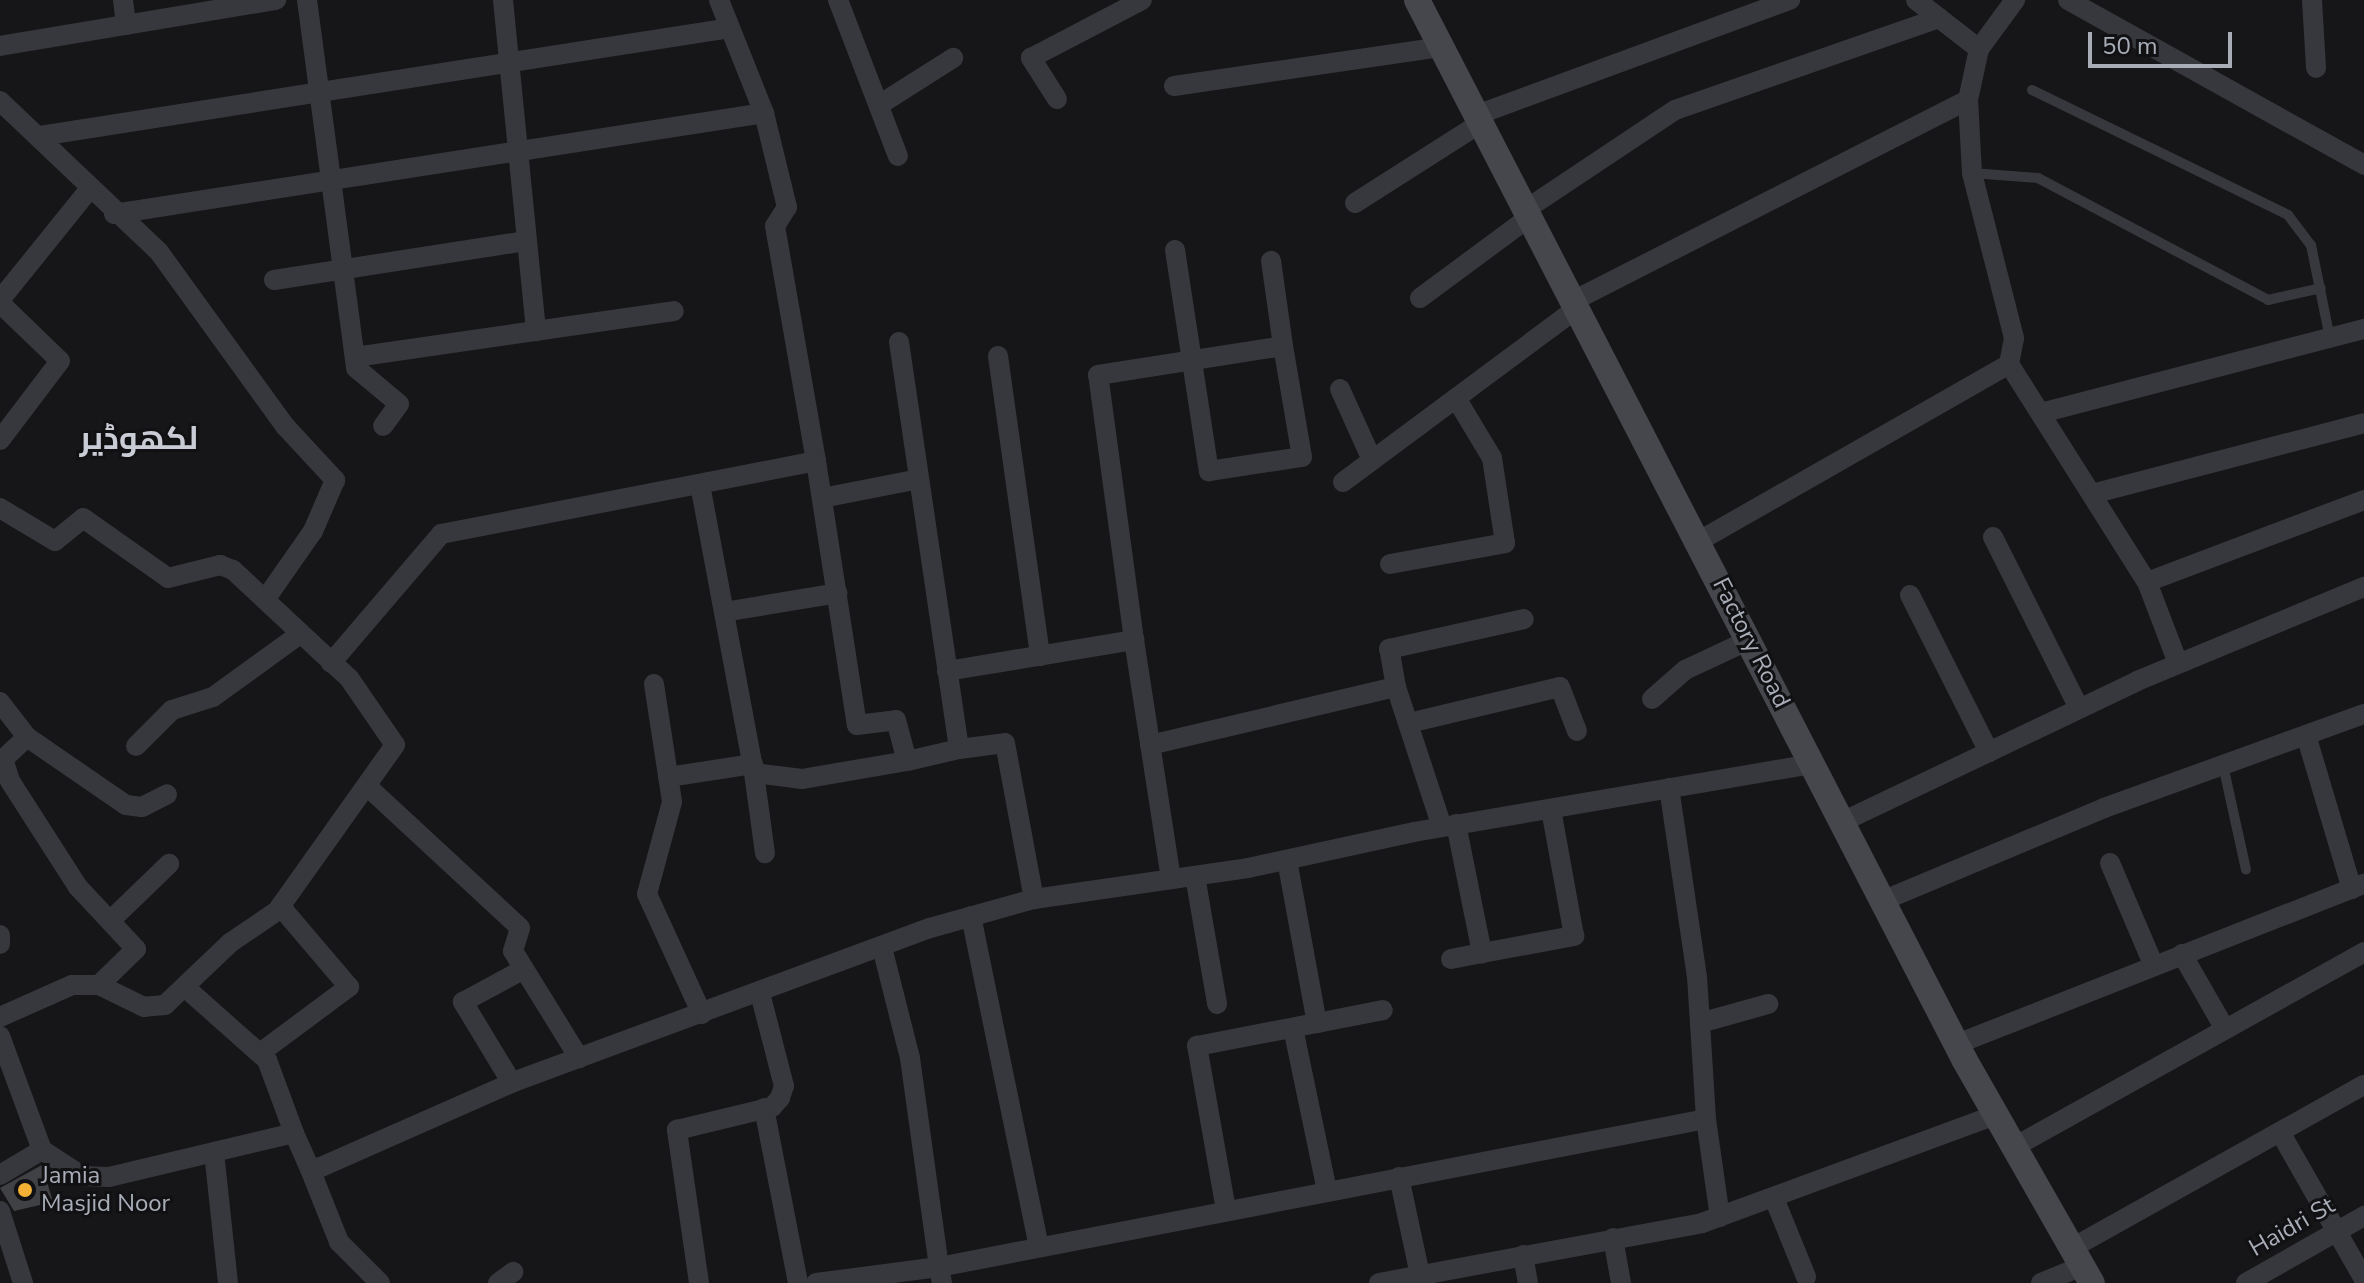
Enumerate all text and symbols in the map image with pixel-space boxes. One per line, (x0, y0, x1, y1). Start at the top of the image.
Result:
scale bar (2092, 16, 2236, 66)
text: 50 m (2102, 30, 2158, 62)
district label: لکھوڈیر (80, 420, 198, 458)
street label: Factory Road (1706, 573, 1796, 713)
place label: Jamia Masjid Noor (41, 1162, 170, 1218)
marker: Jamia Masjid Noor (16, 1181, 34, 1199)
street label: Haidri St (2244, 1191, 2340, 1263)

